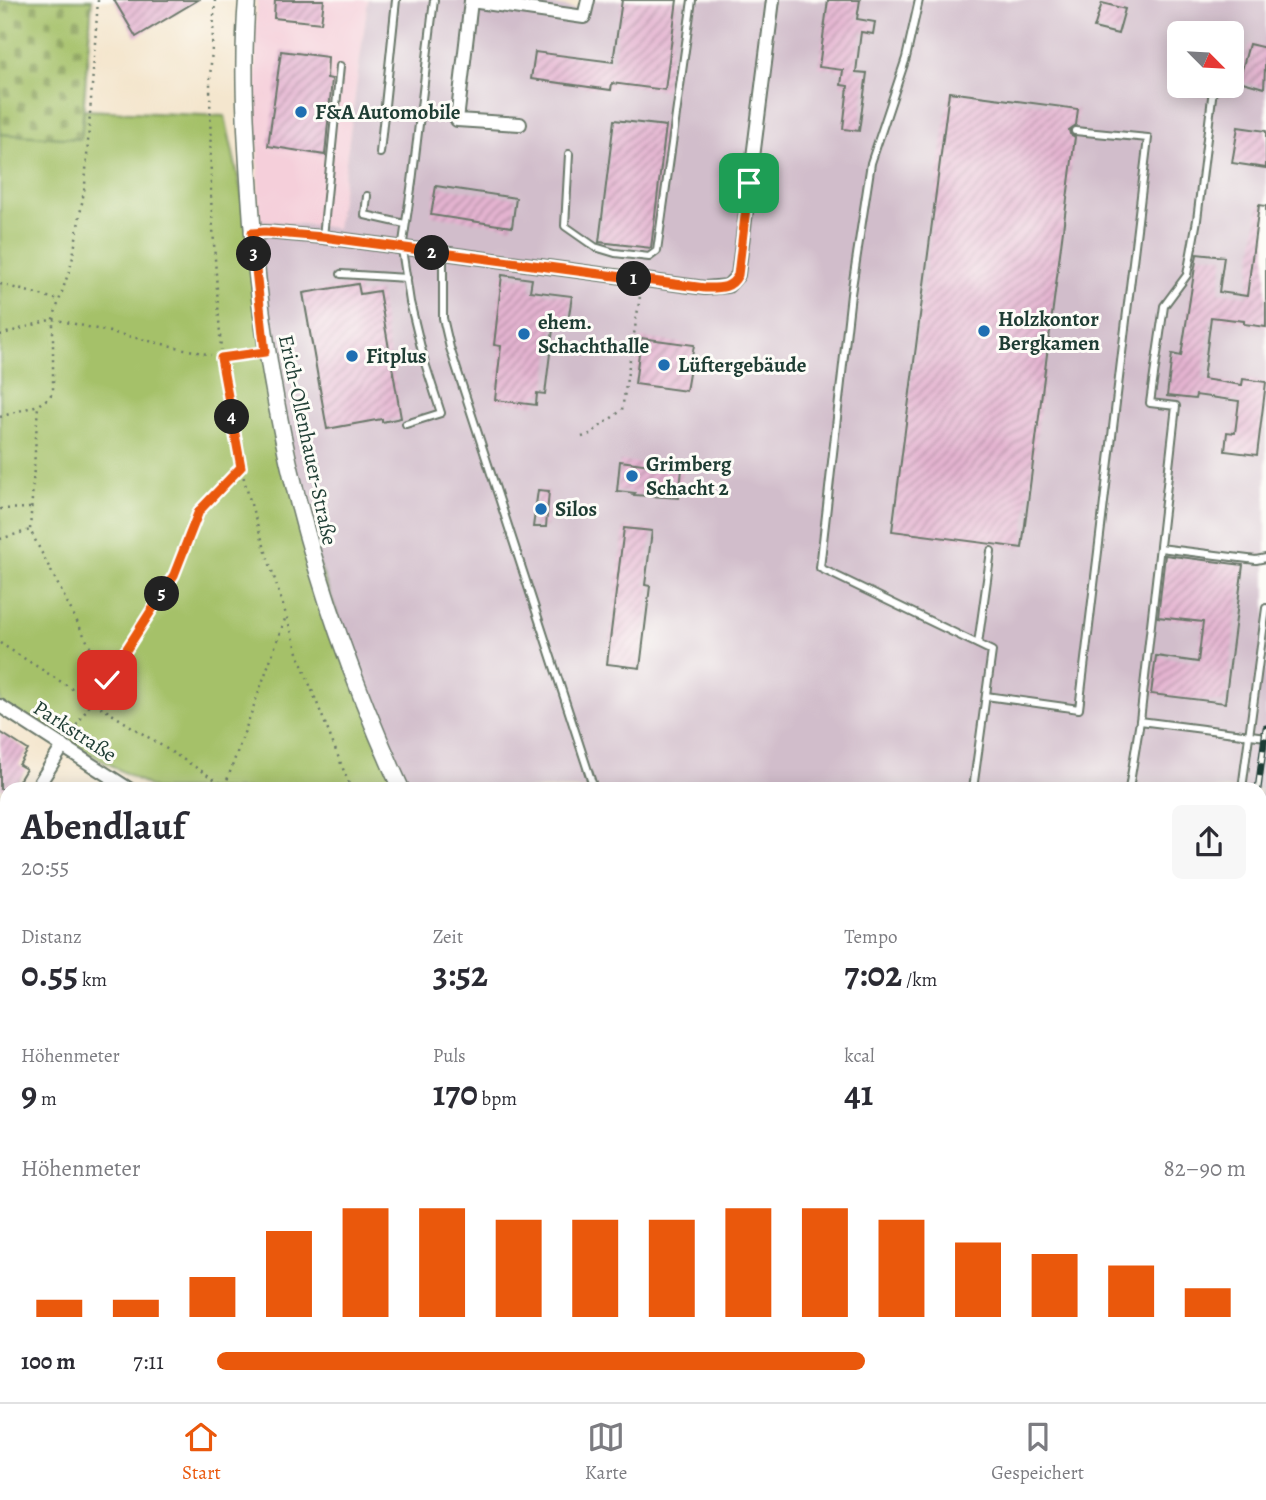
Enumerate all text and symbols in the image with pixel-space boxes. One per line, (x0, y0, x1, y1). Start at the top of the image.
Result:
north arrow (1167, 21, 1244, 98)
map controls (1167, 21, 1244, 98)
place label: F&A Automobile (315, 98, 461, 126)
marker: F&A Automobile (293, 104, 309, 120)
pin (719, 153, 779, 213)
icon: arrive (730, 164, 768, 202)
pin: 3 (236, 236, 272, 272)
pin: 2 (414, 236, 450, 270)
text: 2 (427, 239, 436, 265)
text: 3 (249, 240, 258, 266)
pin: 1 (616, 262, 652, 296)
text: 1 (630, 265, 637, 291)
place label: Holzkontor Bergkamen (998, 305, 1100, 357)
place label: ehem. Schachthalle (538, 308, 649, 360)
marker: Holzkontor Bergkamen (976, 323, 992, 339)
marker: ehem. Schachthalle (516, 326, 532, 342)
street label: Erich-Ollenhauer-Straße (272, 332, 344, 548)
place label: Fitplus (366, 342, 427, 370)
marker: Fitplus (344, 348, 360, 364)
place label: Lüftergebäude (678, 351, 807, 379)
marker: Lüftergebäude (656, 357, 672, 373)
pin: 4 (215, 400, 250, 434)
text: 4 (227, 403, 236, 429)
place label: Grimberg Schacht 2 (646, 450, 732, 502)
marker: Grimberg Schacht 2 (624, 468, 640, 484)
place label: Silos (555, 495, 597, 523)
marker: Silos (533, 501, 549, 517)
pin: 5 (144, 576, 180, 612)
text: 5 (157, 580, 166, 606)
pin (77, 650, 137, 710)
icon: check (88, 661, 126, 699)
street label: Parkstraße (28, 694, 122, 768)
text: Abendlauf (21, 800, 185, 852)
button: share (1172, 805, 1246, 879)
text: 20:55 (21, 852, 69, 883)
text: Distanz (21, 924, 82, 950)
text: Zeit (433, 924, 463, 950)
text: Tempo (844, 924, 897, 950)
text: 0.55 (21, 950, 78, 998)
text: 3:52 (433, 950, 488, 998)
text: 7:02 (844, 950, 902, 998)
text: km (78, 967, 107, 993)
text: /km (902, 967, 937, 993)
text: Höhenmeter (21, 1043, 120, 1069)
text: Puls (433, 1043, 466, 1069)
text: kcal (844, 1043, 875, 1069)
text: 9 (21, 1069, 37, 1117)
text: 170 (433, 1069, 478, 1117)
text: 41 (844, 1069, 873, 1117)
text: m (37, 1086, 57, 1112)
text: bpm (478, 1086, 517, 1112)
text: Höhenmeter (21, 1153, 141, 1184)
text: 82–90 m (1164, 1153, 1246, 1184)
text: 100 m (21, 1346, 76, 1377)
text: 7:11 (133, 1346, 164, 1377)
tab: Start (182, 1418, 221, 1486)
tab: Karte (585, 1418, 627, 1486)
tab: Gespeichert (991, 1418, 1084, 1486)

